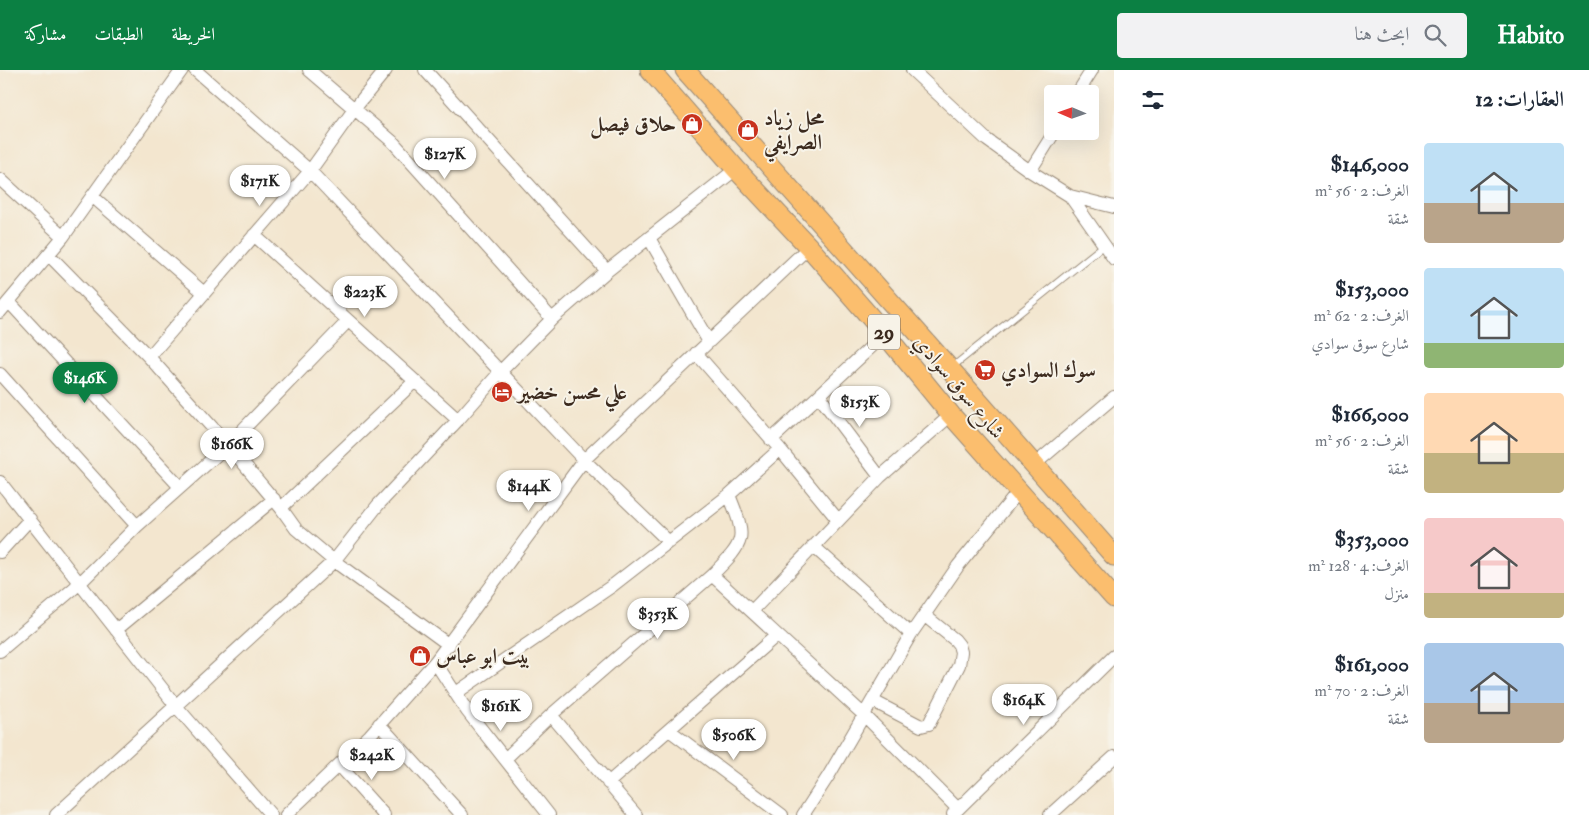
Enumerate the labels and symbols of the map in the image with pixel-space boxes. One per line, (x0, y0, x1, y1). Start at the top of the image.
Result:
north arrow (1044, 85, 1099, 140)
place label: محل زياد الصرايفي (763, 105, 825, 163)
place label: حلاق فيصل (590, 111, 676, 139)
shop icon: حلاق فيصل (680, 112, 704, 136)
shop icon: محل زياد الصرايفي (736, 118, 760, 142)
pin: $127K (410, 138, 480, 180)
pin: $171K (225, 164, 295, 207)
pin: $223K (330, 276, 400, 318)
road number: 29 (868, 314, 900, 350)
street label: شارع سوق سوادي (904, 329, 1011, 447)
place label: سوك السوادي (1001, 357, 1096, 387)
supermarket icon: سوك السوادي (973, 358, 997, 382)
pin: $146K (50, 362, 120, 404)
place label: علي محسن خضير (516, 379, 627, 412)
hotel icon: علي محسن خضير (490, 380, 514, 404)
pin: $153K (825, 386, 895, 428)
pin: $166K (197, 428, 267, 470)
pin: $144K (494, 470, 564, 512)
pin: $353K (623, 598, 693, 640)
place label: بيت ابو عباس (436, 643, 530, 670)
shop icon: بيت ابو عباس (408, 644, 432, 668)
pin: $164K (989, 684, 1059, 726)
pin: $161K (466, 690, 536, 732)
pin: $506K (699, 718, 769, 761)
pin: $242K (337, 738, 407, 781)

